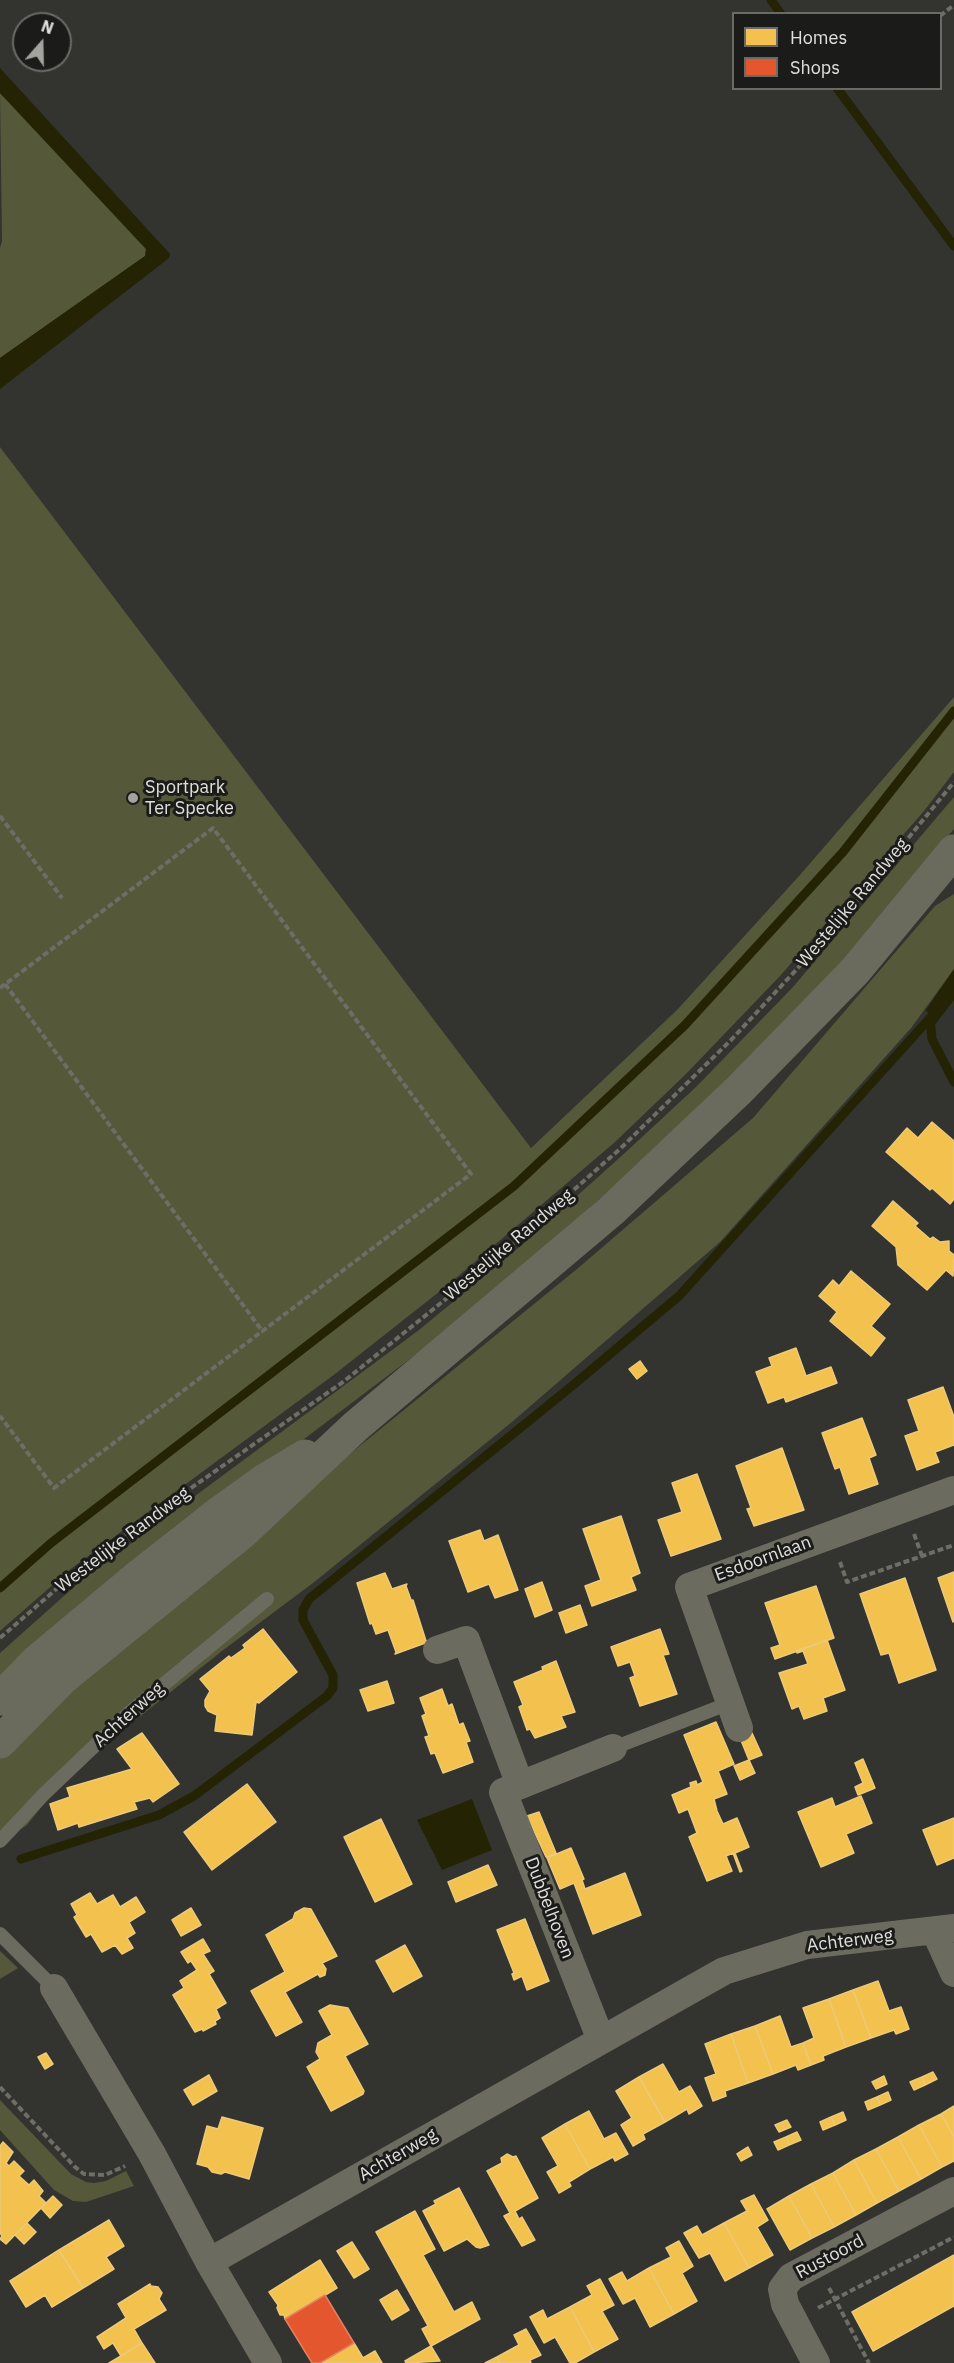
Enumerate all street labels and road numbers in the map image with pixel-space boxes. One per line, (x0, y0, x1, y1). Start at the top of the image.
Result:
street label: Westelijke Randweg (793, 834, 913, 972)
street label: Westelijke Randweg (440, 1185, 578, 1305)
street label: Westelijke Randweg (52, 1483, 194, 1597)
street label: Esdoornlaan (712, 1532, 814, 1586)
street label: Achterweg (90, 1678, 168, 1752)
street label: Dubbelhoven (520, 1854, 578, 1962)
street label: Achterweg (806, 1925, 894, 1957)
street label: Achterweg (355, 2124, 441, 2186)
street label: Rustoord (792, 2230, 868, 2284)

